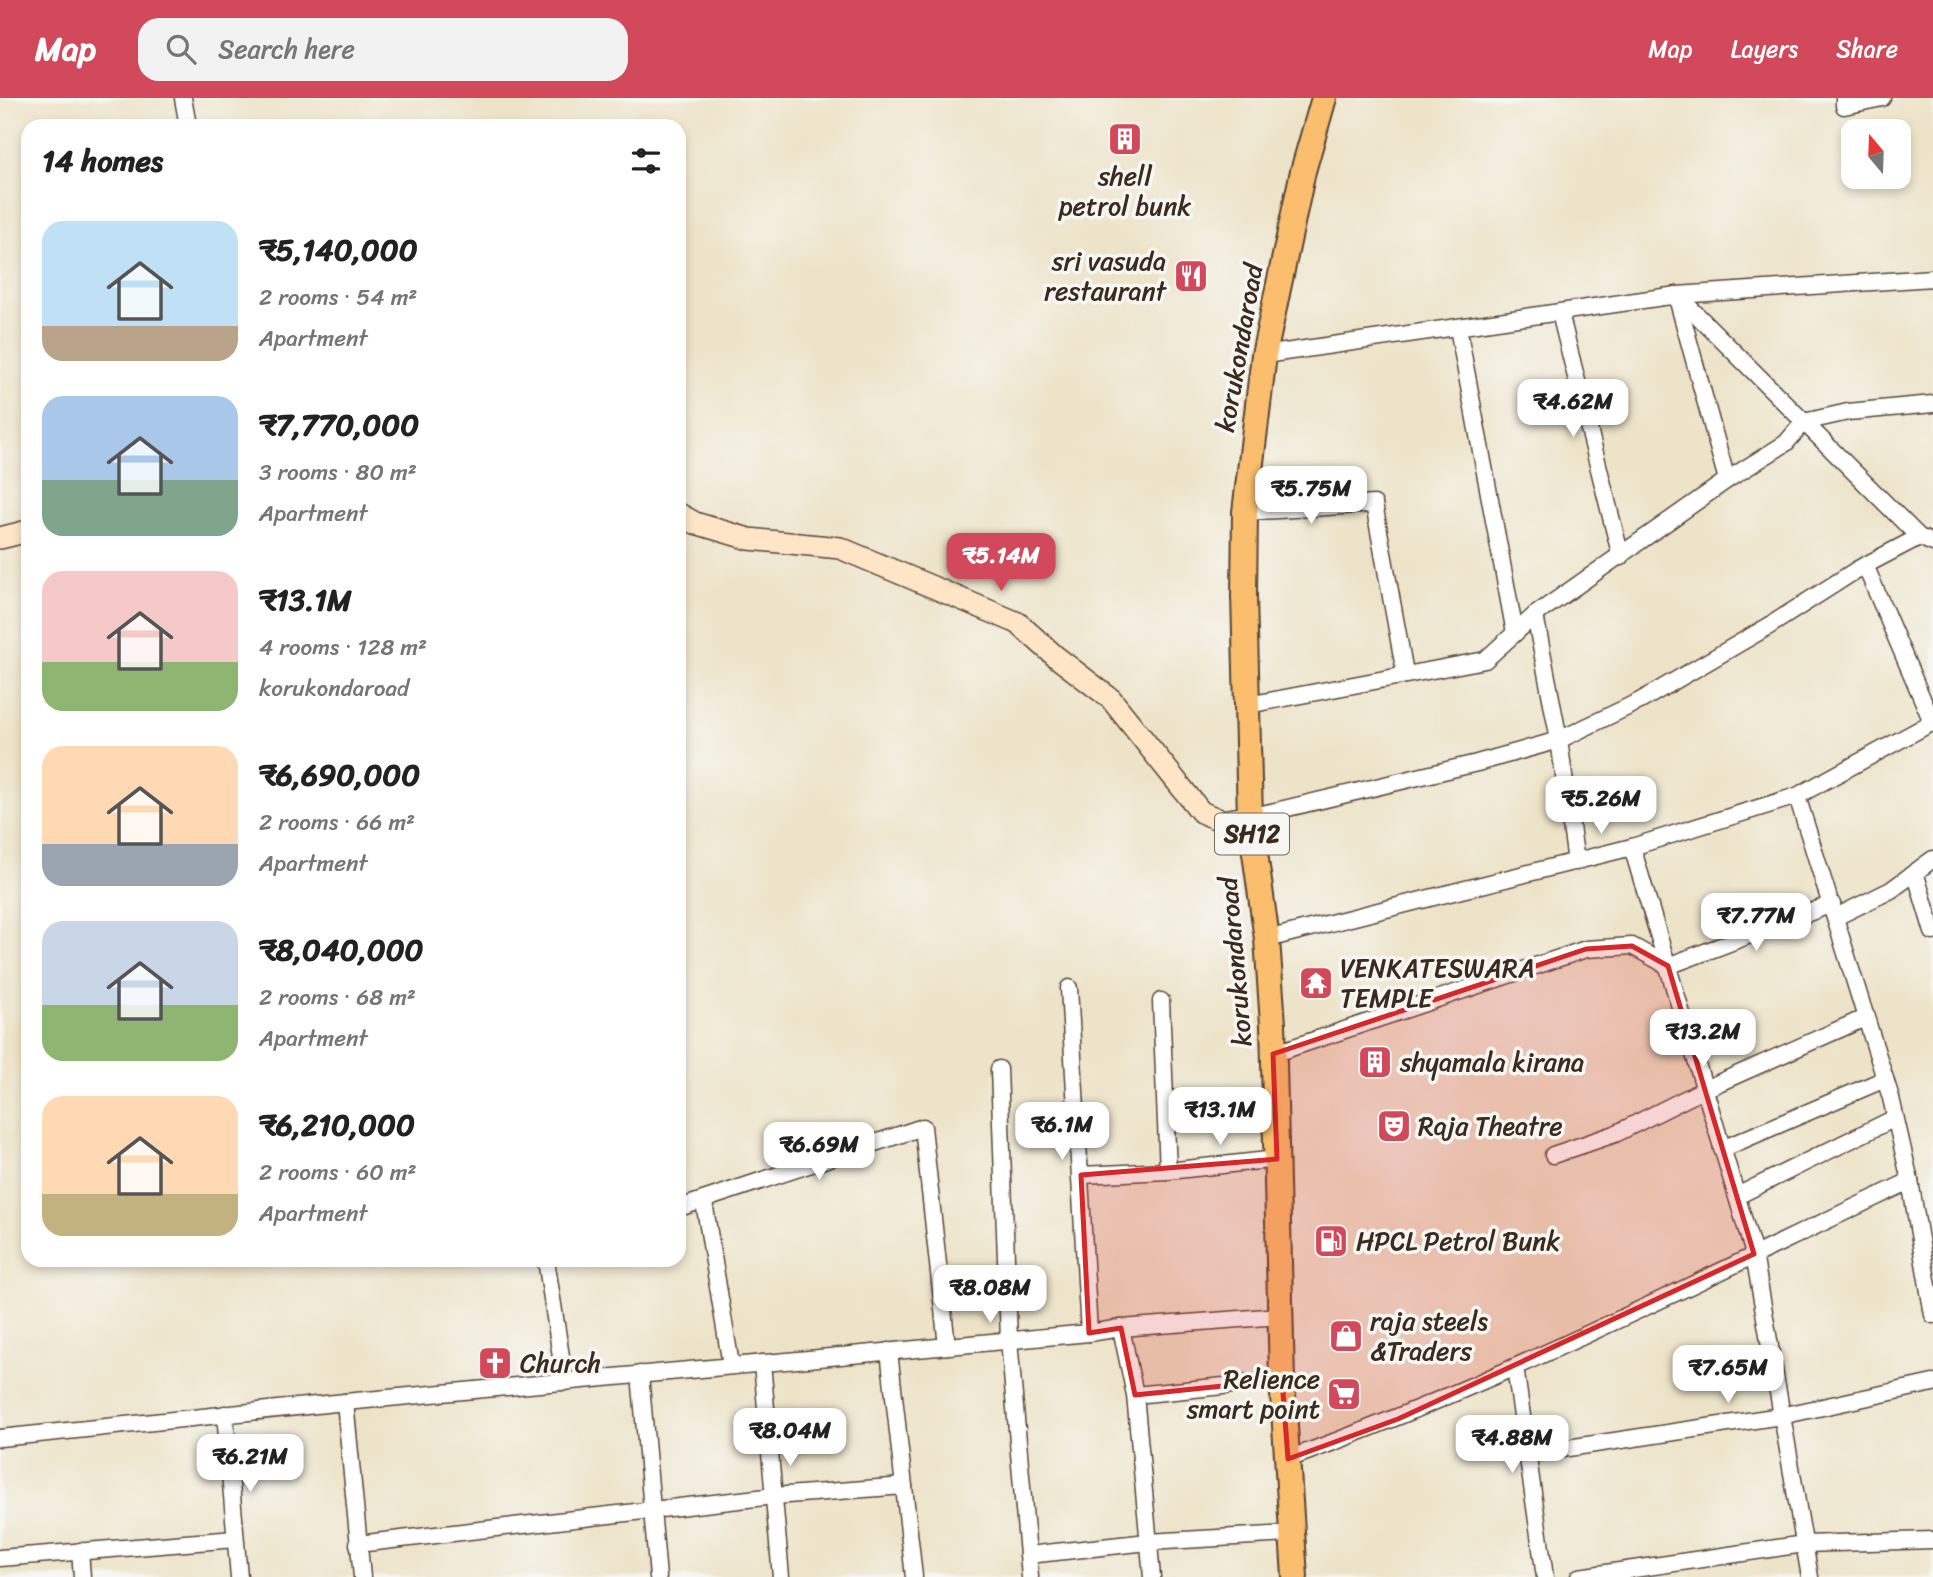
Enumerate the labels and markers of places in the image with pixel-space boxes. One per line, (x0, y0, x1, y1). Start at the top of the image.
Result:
building icon: shell petrol bunk (1106, 120, 1144, 158)
place label: shell petrol bunk (1058, 153, 1191, 229)
place label: sri vasuda restaurant (1044, 238, 1168, 314)
restaurant icon: sri vasuda restaurant (1172, 257, 1210, 295)
pin: ₹4.62M (1516, 380, 1630, 439)
pin: ₹5.75M (1254, 466, 1368, 526)
pin: ₹5.14M (944, 533, 1058, 593)
pin: ₹5.26M (1544, 776, 1658, 836)
pin: ₹7.77M (1699, 894, 1813, 953)
place label: VENKATESWARA TEMPLE (1340, 945, 1535, 1021)
temple icon: VENKATESWARA TEMPLE (1297, 964, 1335, 1002)
pin: ₹13.2M (1646, 1010, 1760, 1069)
place label: shyamala kirana (1399, 1039, 1584, 1085)
building icon: shyamala kirana (1356, 1043, 1394, 1081)
pin: ₹13.1M (1163, 1088, 1277, 1147)
pin: ₹6.1M (1013, 1102, 1111, 1162)
place label: Raja Theatre (1418, 1103, 1563, 1149)
theatre icon: Raja Theatre (1375, 1107, 1413, 1145)
pin: ₹6.69M (762, 1122, 876, 1182)
place label: HPCL Petrol Bunk (1356, 1218, 1560, 1264)
fuel station icon: HPCL Petrol Bunk (1312, 1222, 1350, 1260)
pin: ₹8.08M (933, 1266, 1047, 1325)
place label: raja steels &Traders (1370, 1298, 1488, 1374)
shop icon: raja steels &Traders (1327, 1317, 1365, 1355)
place label: Church (520, 1340, 601, 1386)
church icon: Church (476, 1344, 514, 1382)
pin: ₹7.65M (1671, 1346, 1785, 1405)
place label: Relience smart point (1186, 1356, 1320, 1432)
supermarket icon: Relience smart point (1325, 1375, 1363, 1413)
pin: ₹8.04M (733, 1408, 847, 1468)
pin: ₹4.88M (1455, 1416, 1569, 1475)
pin: ₹6.21M (193, 1434, 307, 1494)

